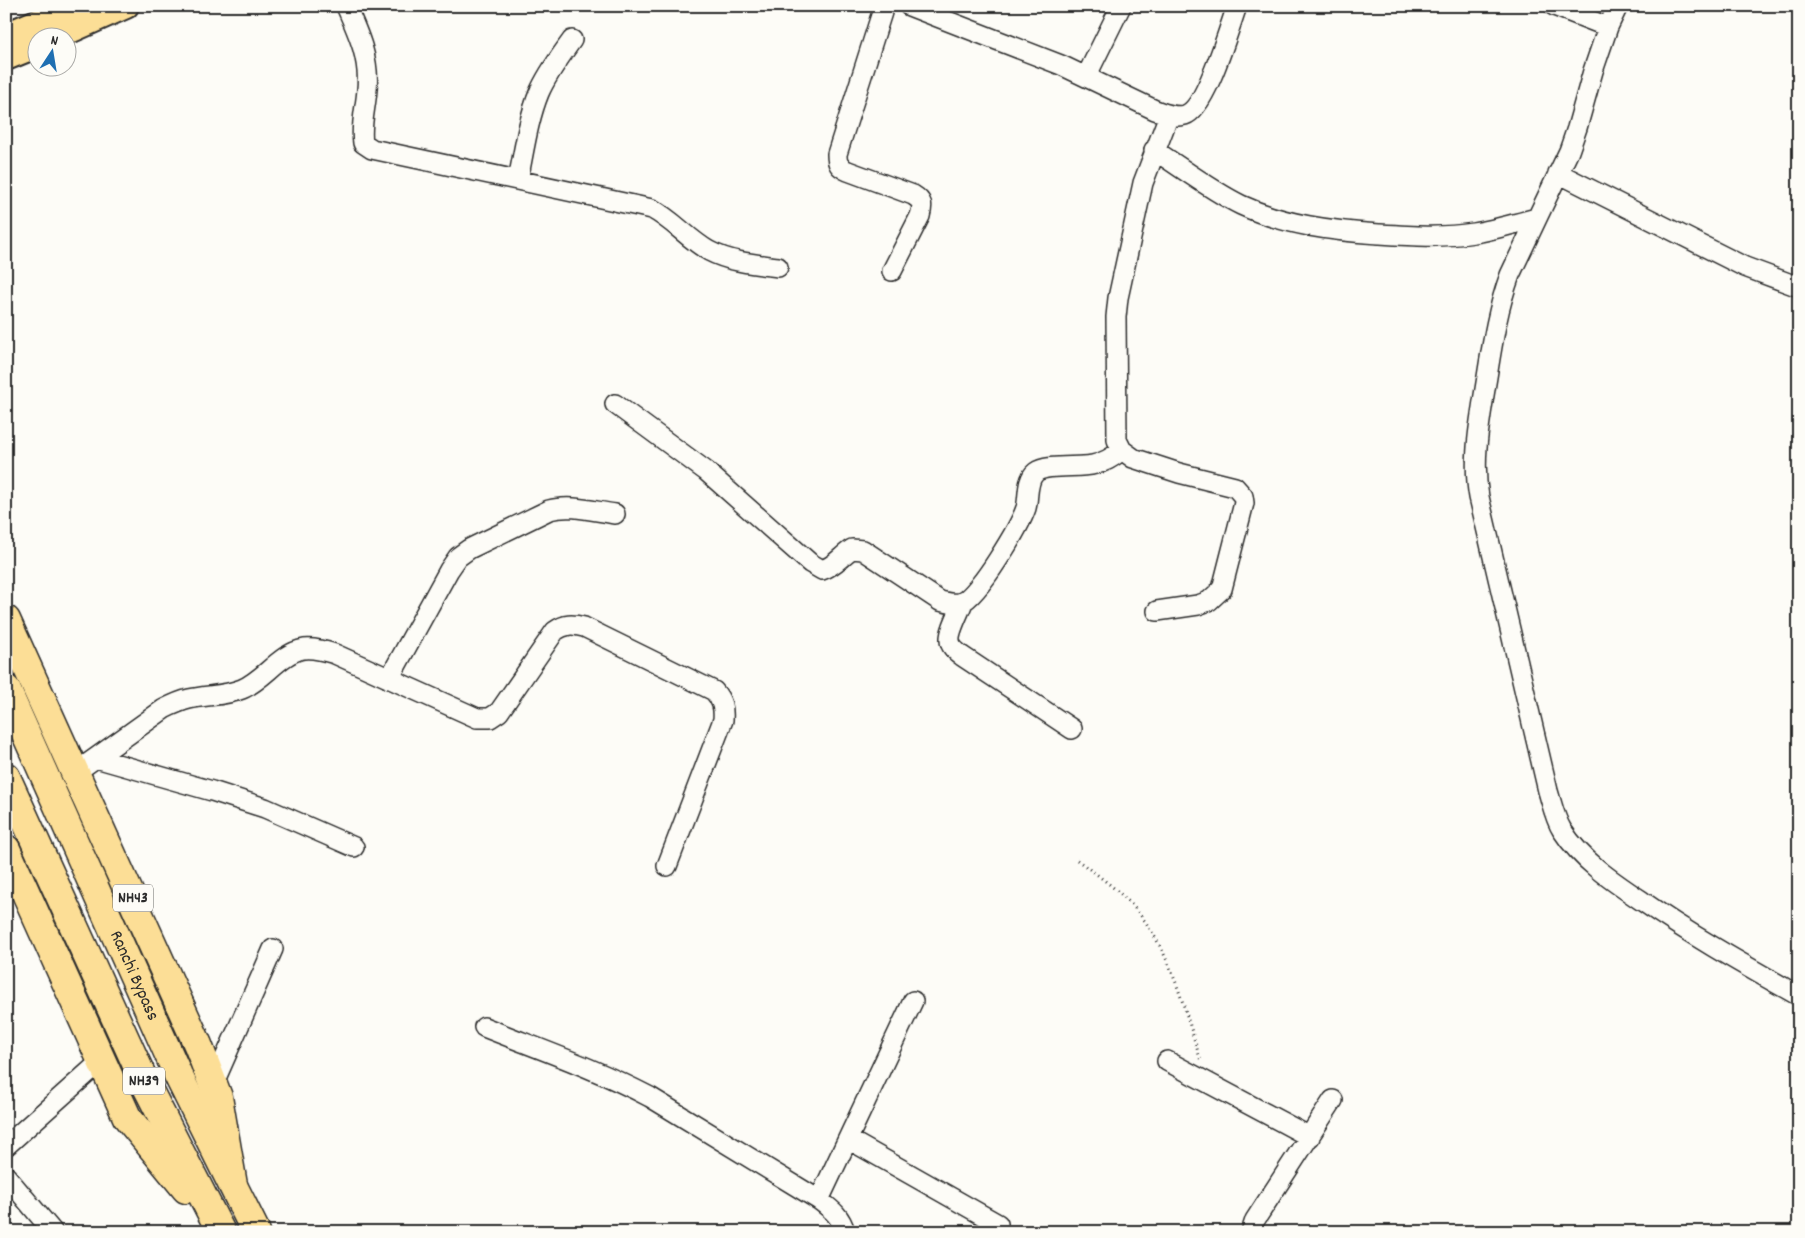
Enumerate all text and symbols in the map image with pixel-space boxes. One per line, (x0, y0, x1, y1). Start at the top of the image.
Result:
north arrow (28, 28, 78, 78)
text: N (49, 31, 60, 52)
road number: NH43 (113, 884, 153, 911)
street label: Ranchi Bypass (103, 927, 165, 1025)
road number: NH39 (123, 1068, 165, 1094)

